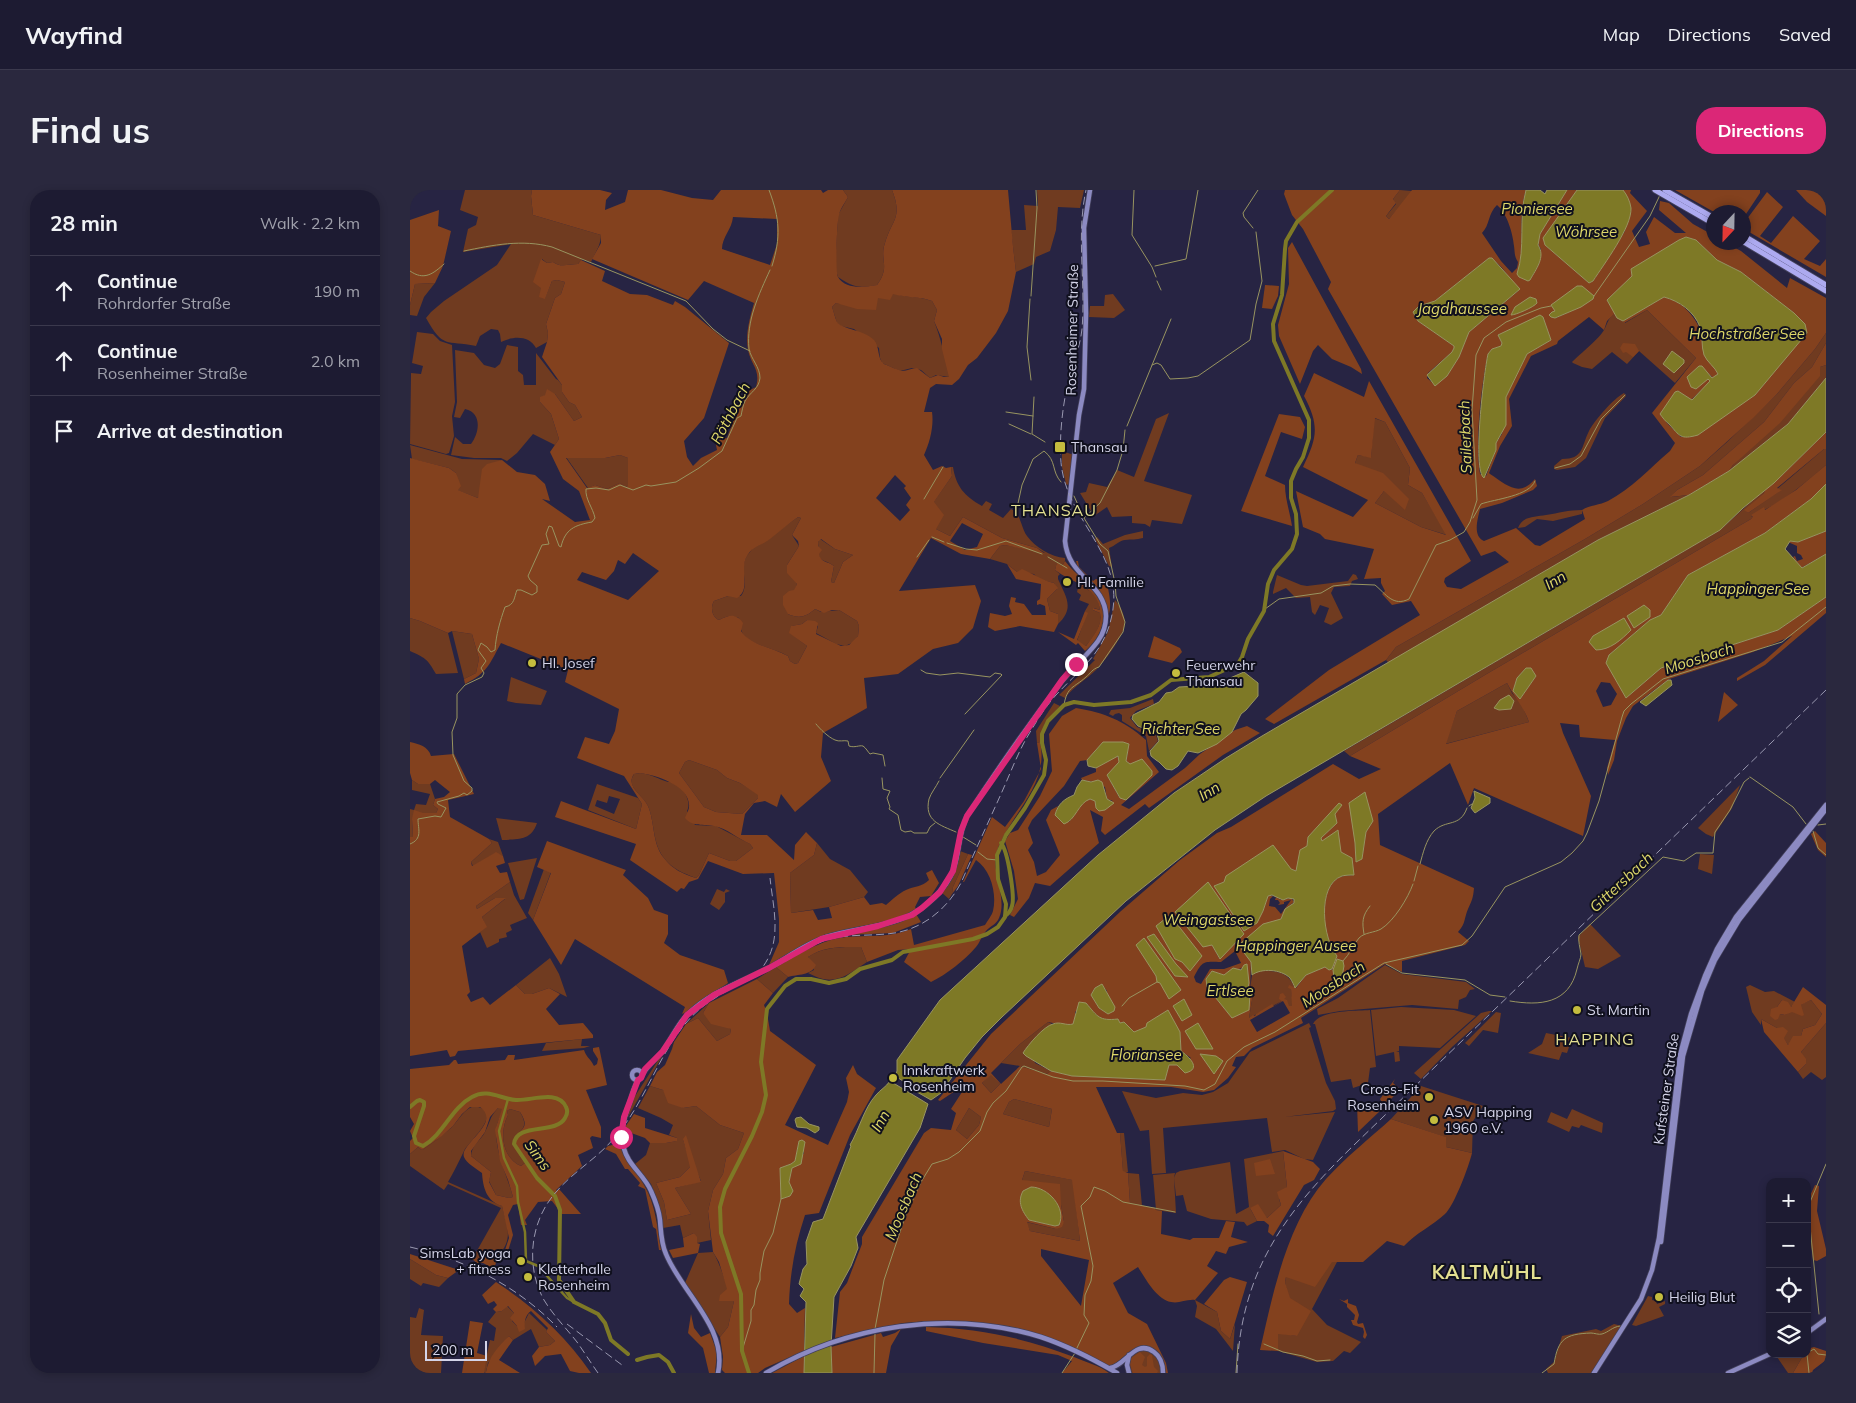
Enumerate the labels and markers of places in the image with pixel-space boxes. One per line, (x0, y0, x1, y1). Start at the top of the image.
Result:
place label: Thansau (1071, 438, 1128, 456)
marker: Thansau (1053, 440, 1067, 454)
place label: Hl. Familie (1077, 573, 1144, 591)
marker: Hl. Familie (1061, 576, 1073, 588)
place label: Hl. Josef (542, 654, 595, 672)
place label: Feuerwehr Thansau (1186, 656, 1256, 690)
marker: Hl. Josef (526, 657, 538, 669)
marker: Feuerwehr Thansau (1170, 667, 1182, 679)
place label: St. Martin (1587, 1001, 1650, 1019)
marker: St. Martin (1571, 1004, 1583, 1016)
place label: Innkraftwerk Rosenheim (903, 1061, 986, 1095)
marker: Innkraftwerk Rosenheim (887, 1072, 899, 1084)
place label: Cross-Fit Rosenheim (1347, 1080, 1419, 1114)
marker: Cross-Fit Rosenheim (1423, 1091, 1435, 1103)
place label: ASV Happing 1960 e.V. (1444, 1103, 1532, 1137)
marker: ASV Happing 1960 e.V. (1428, 1114, 1440, 1126)
place label: SimsLab yoga + fitness (419, 1244, 511, 1278)
marker: SimsLab yoga + fitness (515, 1255, 527, 1267)
place label: Kletterhalle Rosenheim (538, 1260, 611, 1294)
marker: Kletterhalle Rosenheim (522, 1271, 534, 1283)
place label: Heilig Blut (1669, 1288, 1735, 1306)
marker: Heilig Blut (1653, 1291, 1665, 1303)

